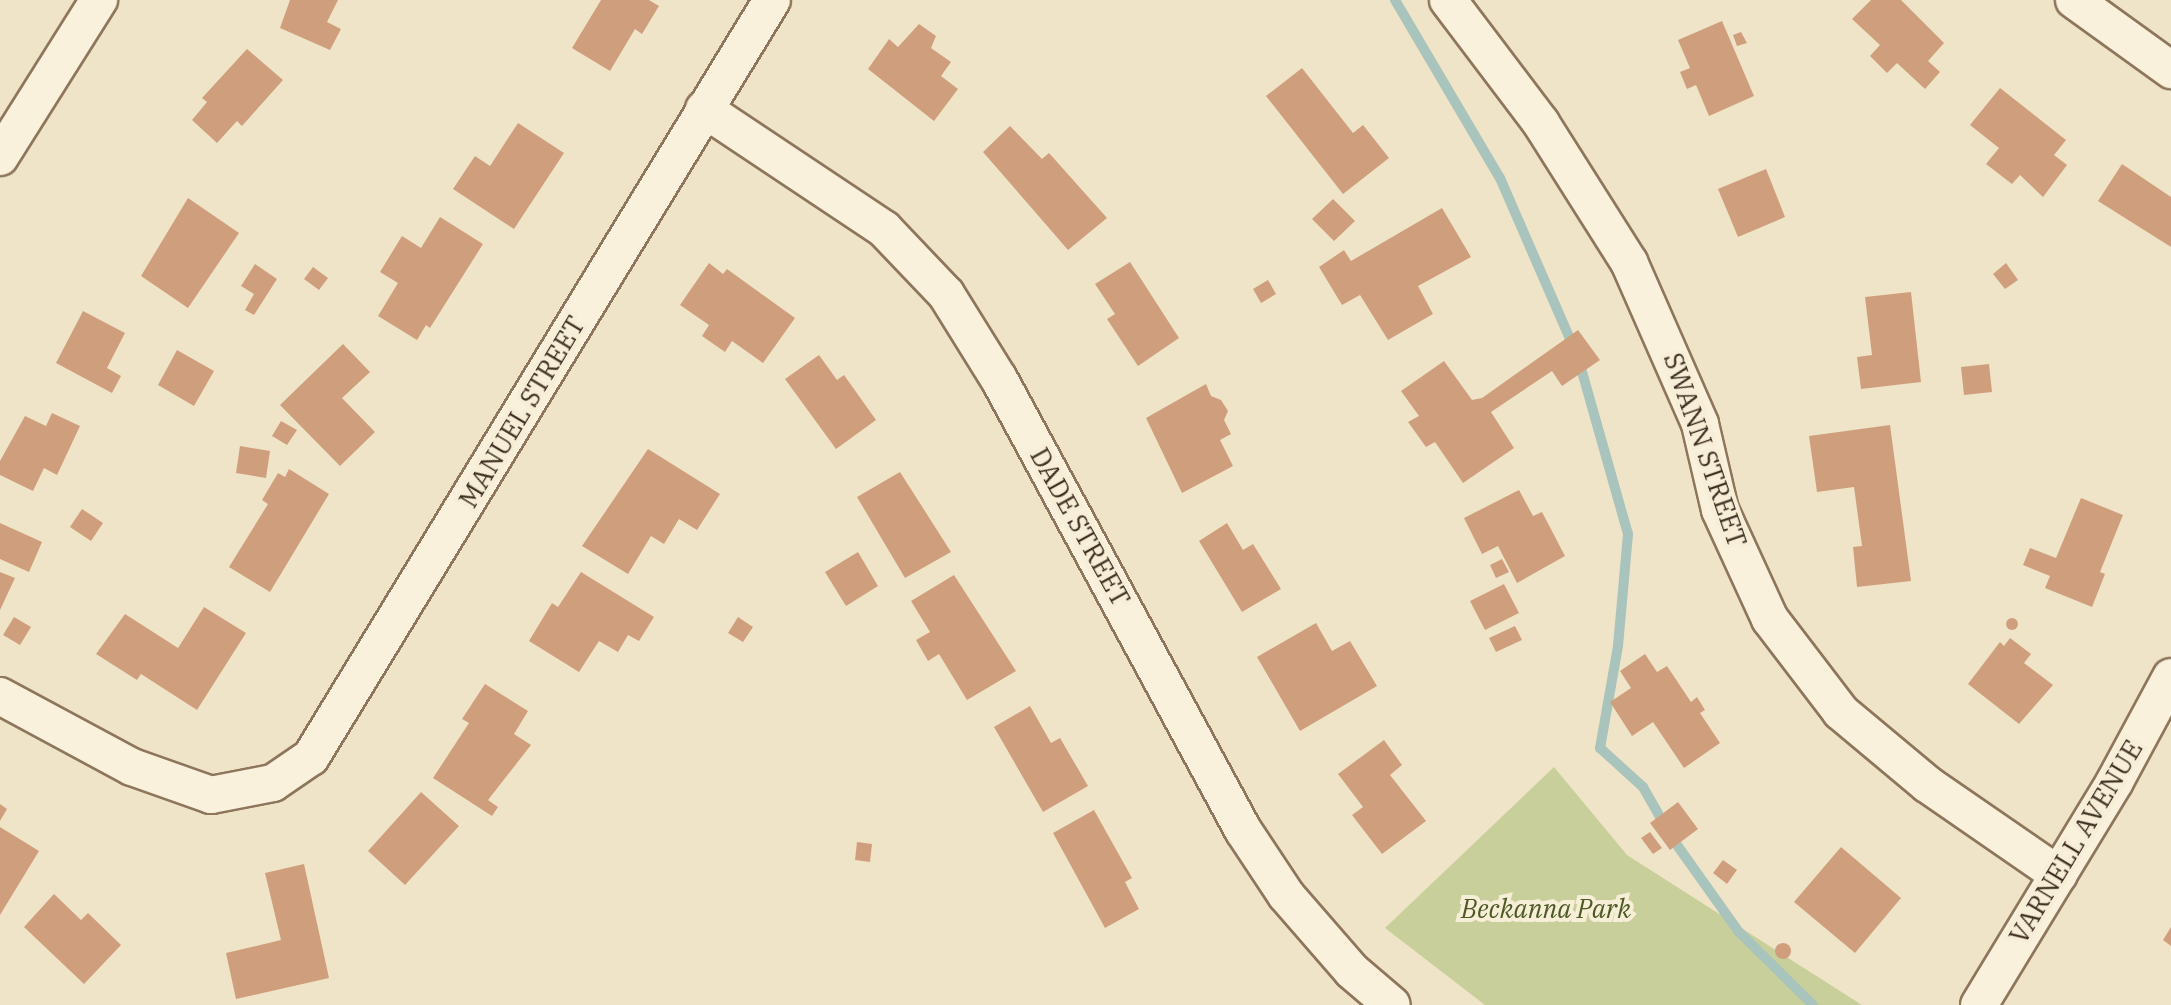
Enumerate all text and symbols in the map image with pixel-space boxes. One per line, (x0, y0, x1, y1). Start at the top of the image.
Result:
street label: MANUEL STREET (453, 311, 591, 513)
street label: SWANN STREET (1657, 349, 1753, 551)
street label: DADE STREET (1024, 442, 1136, 612)
street label: VARNELL AVENUE (2003, 735, 2149, 949)
park label: Beckanna Park (1461, 893, 1631, 925)

